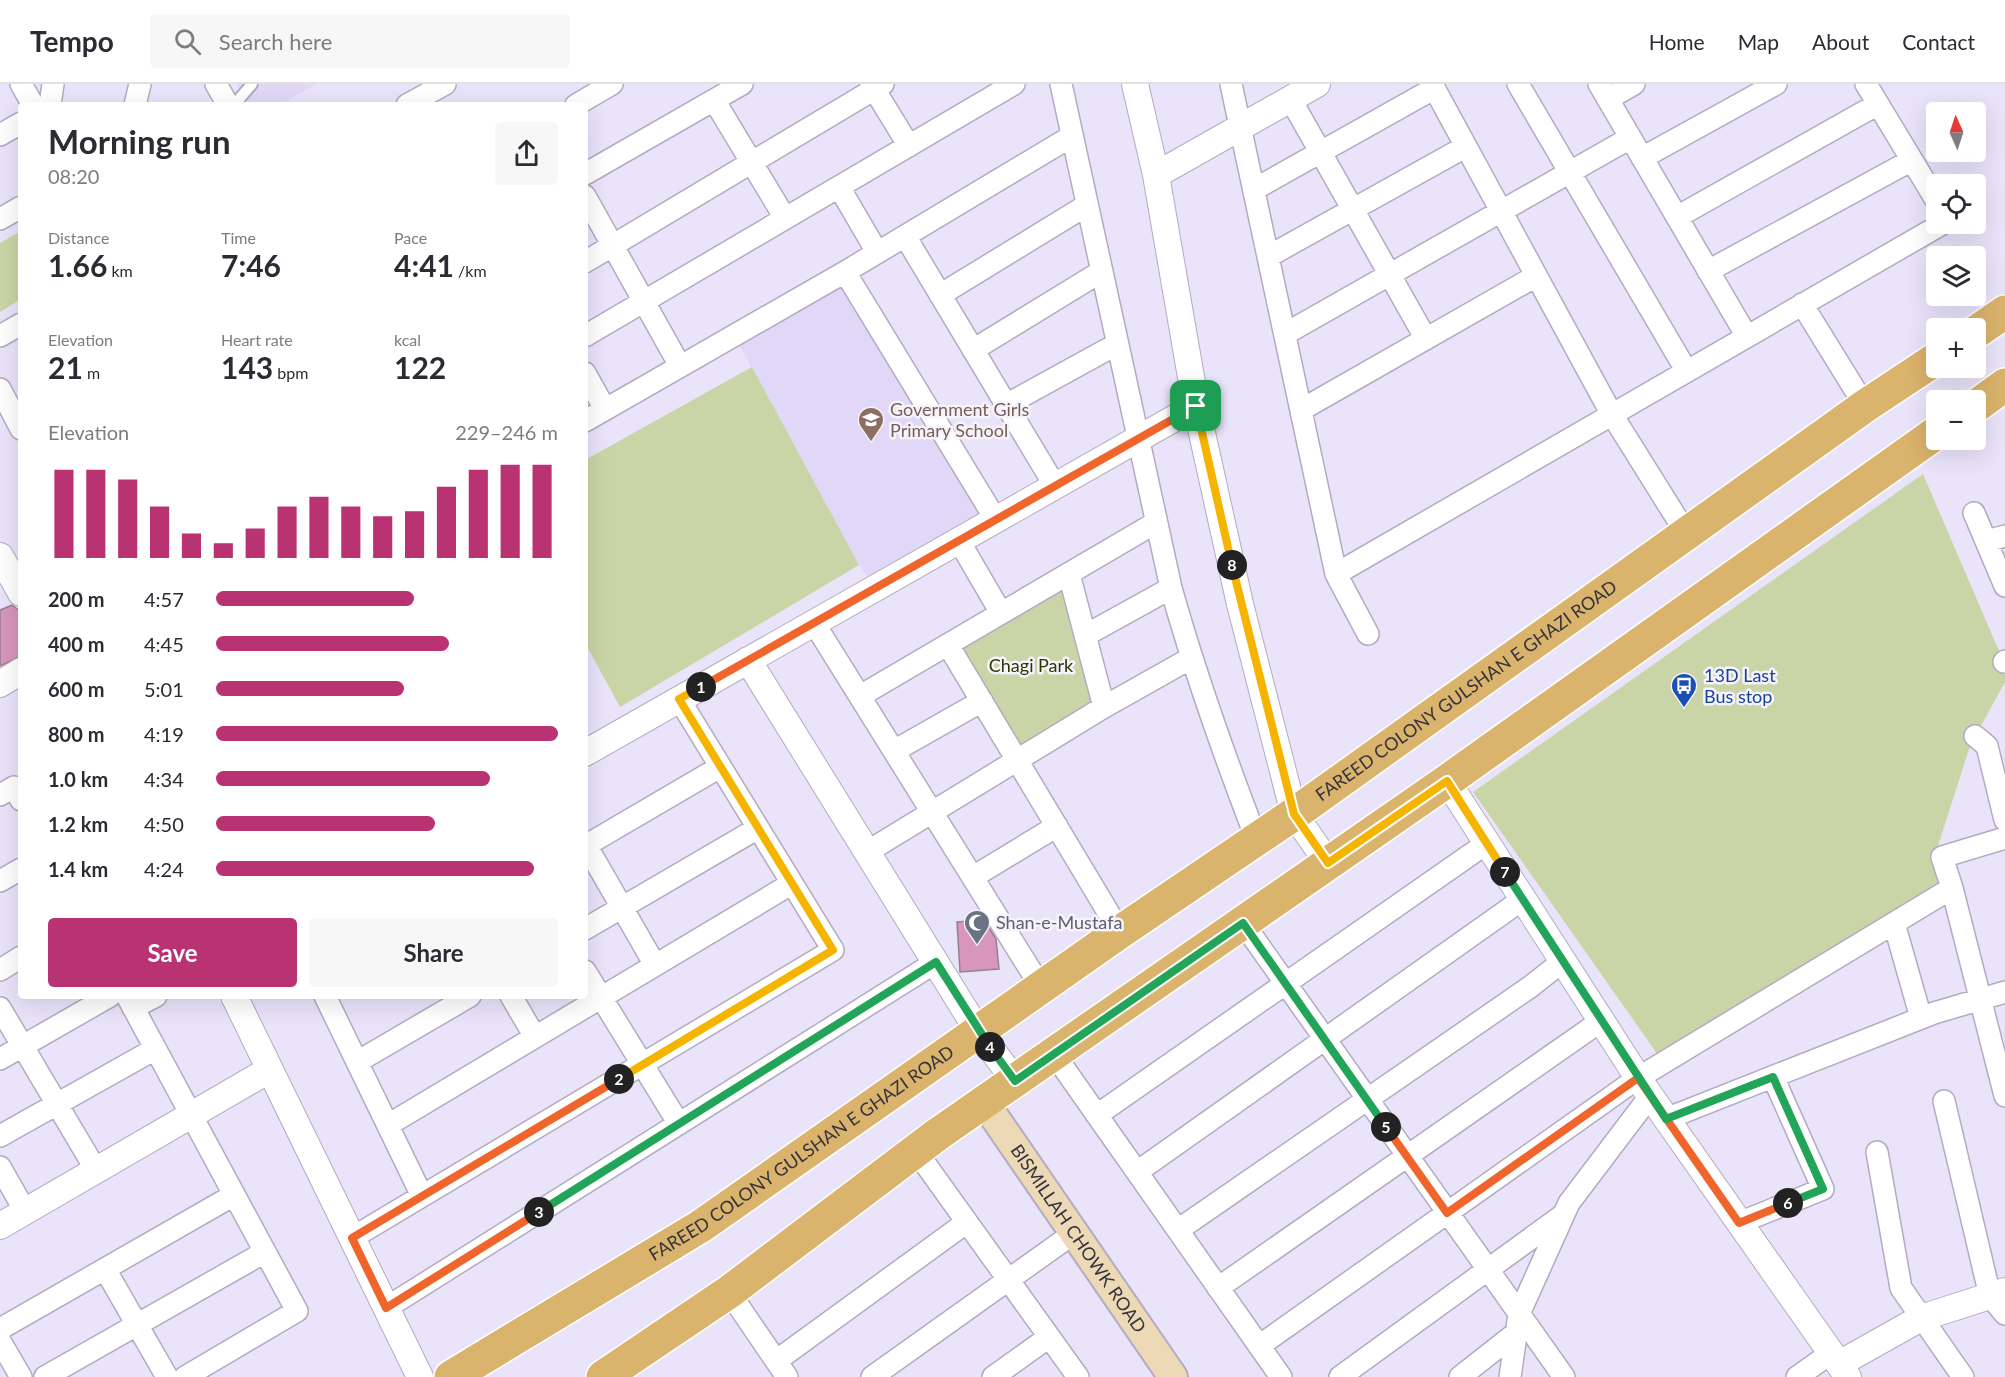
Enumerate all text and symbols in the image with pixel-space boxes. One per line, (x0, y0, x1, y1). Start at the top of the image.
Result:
search box (150, 14, 570, 68)
text: Tempo (30, 24, 114, 58)
icon: search (171, 25, 204, 58)
text: Search here (219, 28, 332, 55)
text: Home (1649, 29, 1705, 54)
text: Map (1738, 29, 1779, 54)
text: About (1812, 29, 1869, 54)
text: Contact (1902, 29, 1975, 54)
north arrow (1926, 102, 1986, 162)
map controls (1926, 102, 1986, 450)
text: Morning run (48, 121, 231, 161)
button: share (495, 122, 558, 185)
text: 08:20 (48, 164, 99, 188)
button: locate (1926, 174, 1986, 234)
text: Distance (48, 228, 109, 247)
text: Time (221, 228, 256, 247)
text: Pace (394, 228, 427, 247)
button: layers (1926, 246, 1986, 306)
text: 1.66 (48, 247, 107, 283)
text: 7:46 (221, 247, 281, 283)
text: 4:41 (394, 247, 454, 283)
text: km (107, 261, 133, 280)
text: /km (454, 261, 487, 280)
button: + (1926, 318, 1986, 378)
text: Elevation (48, 330, 113, 349)
text: Heart rate (221, 330, 293, 349)
text: kcal (394, 330, 421, 349)
text: 21 (48, 349, 83, 385)
text: 143 (221, 349, 273, 385)
text: 122 (394, 349, 446, 385)
text: m (83, 363, 100, 382)
text: bpm (273, 363, 308, 382)
pin (1170, 380, 1221, 431)
icon: arrive (1179, 389, 1212, 422)
button: − (1926, 390, 1986, 450)
place label: Government Girls Primary School (890, 398, 1030, 441)
school or university icon: Government Girls Primary School (856, 405, 886, 443)
text: Elevation (48, 420, 129, 444)
text: 229–246 m (455, 420, 558, 444)
pin: 8 (1217, 550, 1247, 580)
text: 8 (1227, 555, 1237, 574)
street label: FAREED COLONY GULSHAN E GHAZI ROAD (1311, 575, 1621, 805)
text: 200 m (48, 587, 104, 611)
text: 4:57 (144, 587, 184, 611)
text: 400 m (48, 632, 104, 656)
text: 4:45 (144, 632, 184, 656)
park label: Chagi Park (989, 654, 1074, 676)
place label: 13D Last Bus stop (1704, 664, 1776, 707)
bus stop icon: 13D Last Bus stop (1669, 671, 1699, 709)
pin: 1 (686, 672, 716, 702)
text: 600 m (48, 677, 104, 701)
text: 5:01 (144, 677, 184, 701)
text: 1 (696, 677, 706, 696)
text: 800 m (48, 722, 104, 746)
text: 4:19 (144, 722, 184, 746)
text: 1.0 km (48, 767, 108, 791)
text: 4:34 (144, 767, 184, 791)
text: 1.2 km (48, 812, 108, 836)
text: 4:50 (144, 812, 184, 836)
text: 1.4 km (48, 857, 108, 881)
text: 4:24 (144, 857, 184, 881)
pin: 7 (1490, 857, 1520, 887)
text: 7 (1500, 862, 1510, 881)
mosque icon: Shan-e-Mustafa (962, 908, 992, 946)
place label: Shan-e-Mustafa (996, 911, 1122, 933)
button: Save (48, 918, 297, 987)
button: Share (309, 918, 558, 987)
pin: 4 (975, 1032, 1005, 1062)
text: 4 (985, 1037, 995, 1056)
street label: FAREED COLONY GULSHAN E GHAZI ROAD (645, 1040, 958, 1265)
pin: 2 (604, 1064, 634, 1094)
text: 2 (614, 1069, 624, 1088)
pin: 5 (1371, 1112, 1401, 1142)
text: 5 (1381, 1117, 1391, 1136)
street label: BISMILLAH CHOWK ROAD (1006, 1140, 1151, 1337)
pin: 6 (1773, 1188, 1803, 1218)
text: 6 (1783, 1193, 1793, 1212)
pin: 3 (524, 1197, 554, 1227)
text: 3 (534, 1202, 544, 1221)

